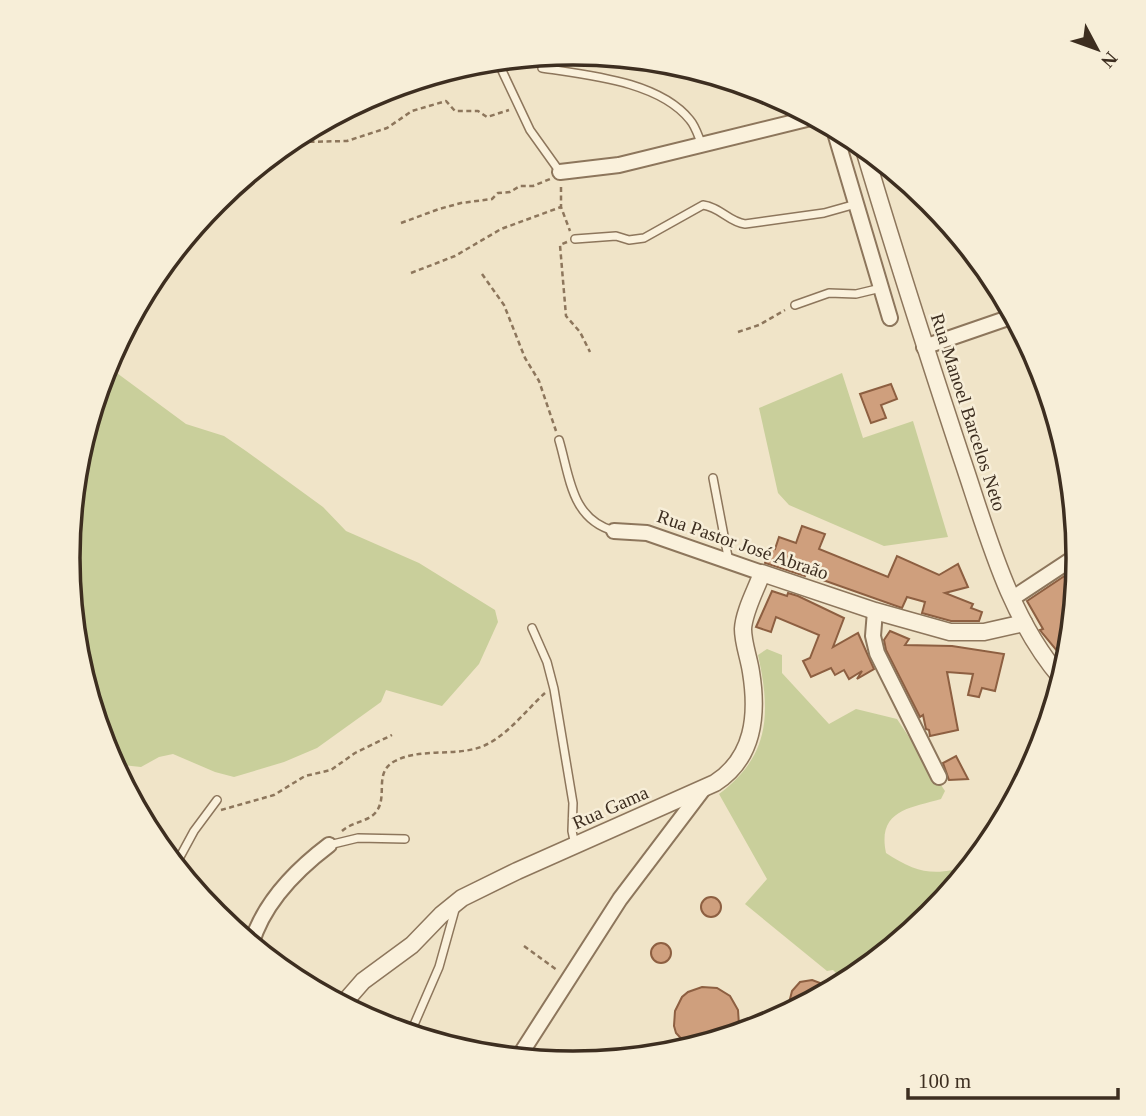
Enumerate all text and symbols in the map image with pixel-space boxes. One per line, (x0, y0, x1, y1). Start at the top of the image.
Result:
north arrow (1062, 14, 1132, 84)
text: N (1097, 48, 1122, 72)
street label: Rua Manoel Barcelos Neto (927, 311, 1010, 514)
street label: Rua Pastor José Abraão (654, 505, 831, 584)
street label: Rua Gama (569, 781, 652, 833)
scale bar (908, 1056, 1118, 1100)
text: 100 m (918, 1069, 971, 1093)

